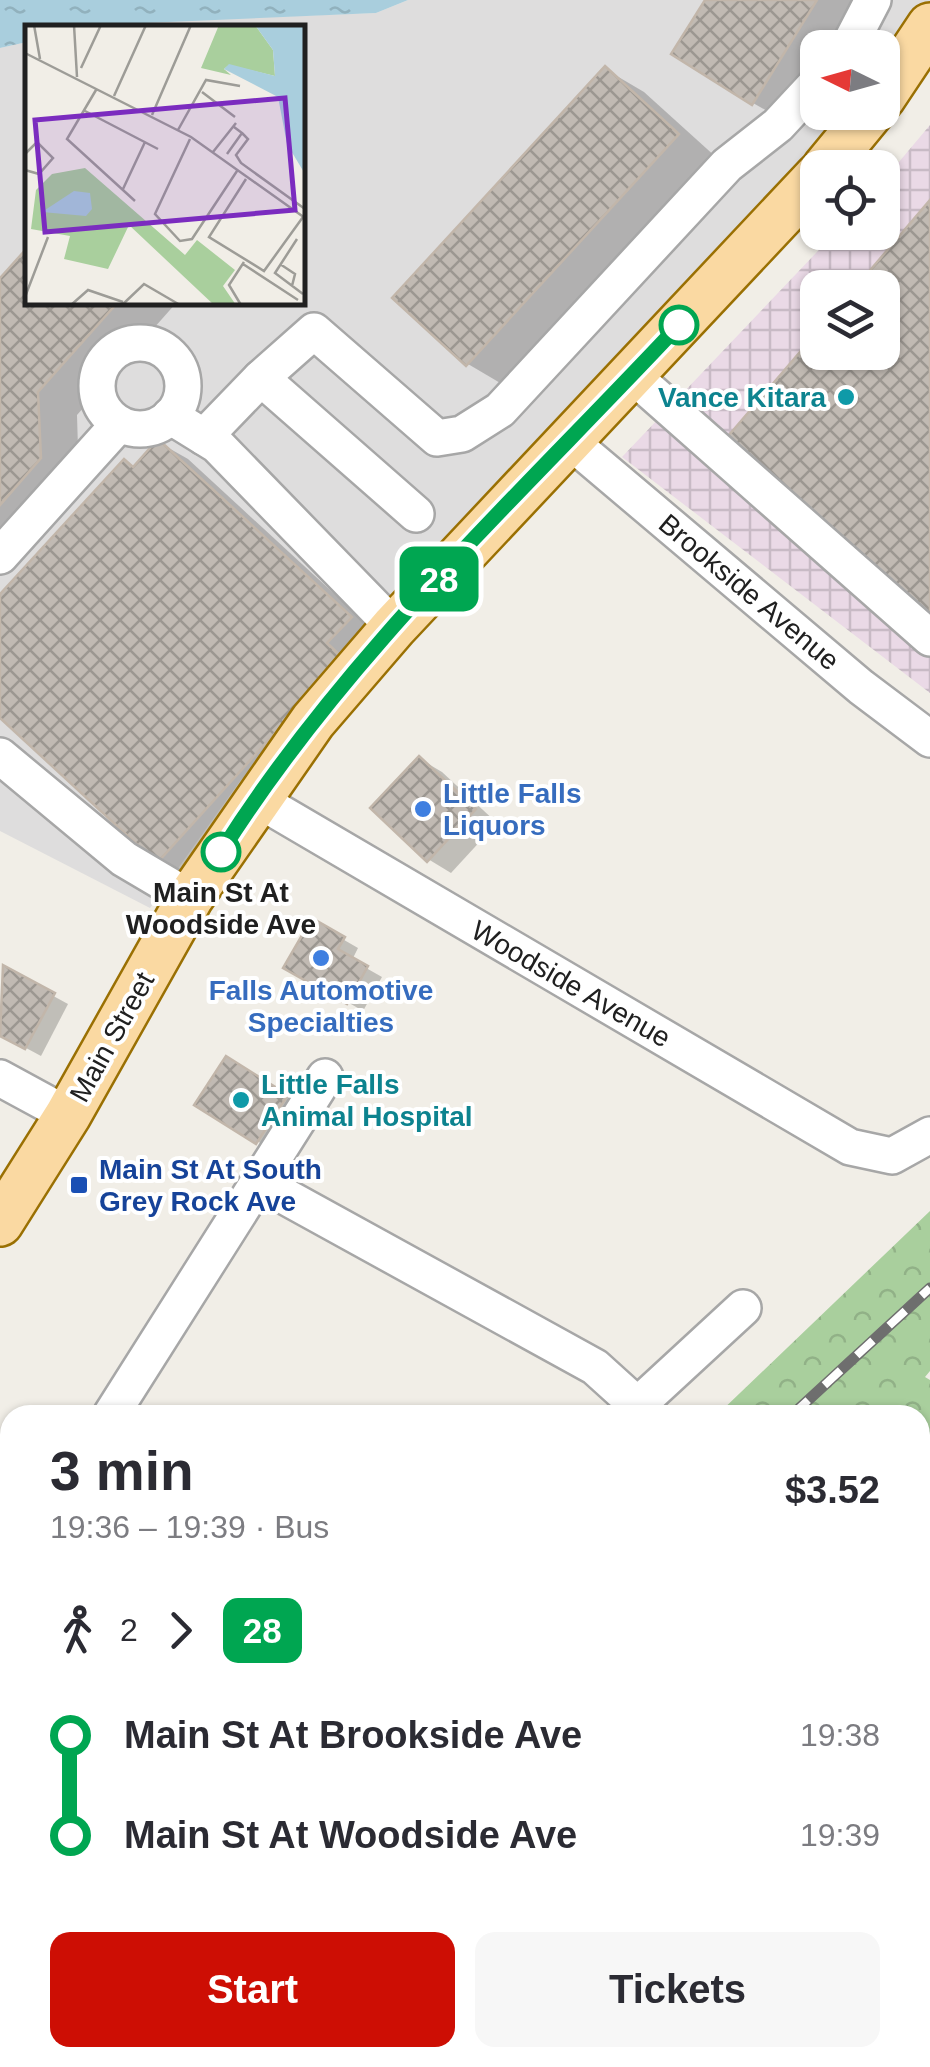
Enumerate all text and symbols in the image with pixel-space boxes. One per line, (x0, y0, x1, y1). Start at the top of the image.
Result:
inset map (25, 25, 305, 305)
north arrow (800, 30, 900, 130)
map controls (800, 30, 900, 370)
button: locate (800, 150, 900, 250)
button: layers (800, 270, 900, 370)
unlabelled marker (660, 306, 698, 344)
place label: Vance Kitara (658, 382, 826, 413)
marker: Vance Kitara (835, 386, 857, 408)
street label: Brookside Avenue (653, 508, 845, 676)
line badge: 28 (394, 546, 484, 612)
text: 28 (420, 560, 458, 599)
place label: Little Falls Liquors (443, 778, 581, 841)
marker: Little Falls Liquors (412, 798, 434, 820)
marker: Main St At Woodside Ave (202, 833, 240, 871)
place label: Main St At Woodside Ave (126, 877, 316, 940)
street label: Woodside Avenue (466, 914, 676, 1054)
marker: Falls Automotive Specialties (310, 947, 332, 969)
street label: Main Street (64, 967, 160, 1107)
place label: Falls Automotive Specialties (209, 975, 433, 1038)
place label: Little Falls Animal Hospital (261, 1069, 473, 1132)
marker: Little Falls Animal Hospital (230, 1089, 252, 1111)
place label: Main St At South Grey Rock Ave (99, 1154, 322, 1217)
marker: Main St At South Grey Rock Ave (68, 1174, 90, 1196)
text: 3 min (50, 1440, 194, 1502)
text: $3.52 (785, 1469, 880, 1511)
text: 19:36 – 19:39 · Bus (50, 1509, 329, 1545)
icon: walk (50, 1603, 105, 1658)
icon: forward (153, 1603, 208, 1658)
text: 28 (243, 1611, 282, 1650)
text: 2 (120, 1612, 138, 1648)
text: Main St At Brookside Ave (124, 1714, 582, 1756)
text: 19:38 (800, 1717, 880, 1753)
text: Main St At Woodside Ave (124, 1814, 577, 1856)
text: 19:39 (800, 1817, 880, 1853)
button: Start (50, 1932, 455, 2047)
button: Tickets (475, 1932, 880, 2047)

